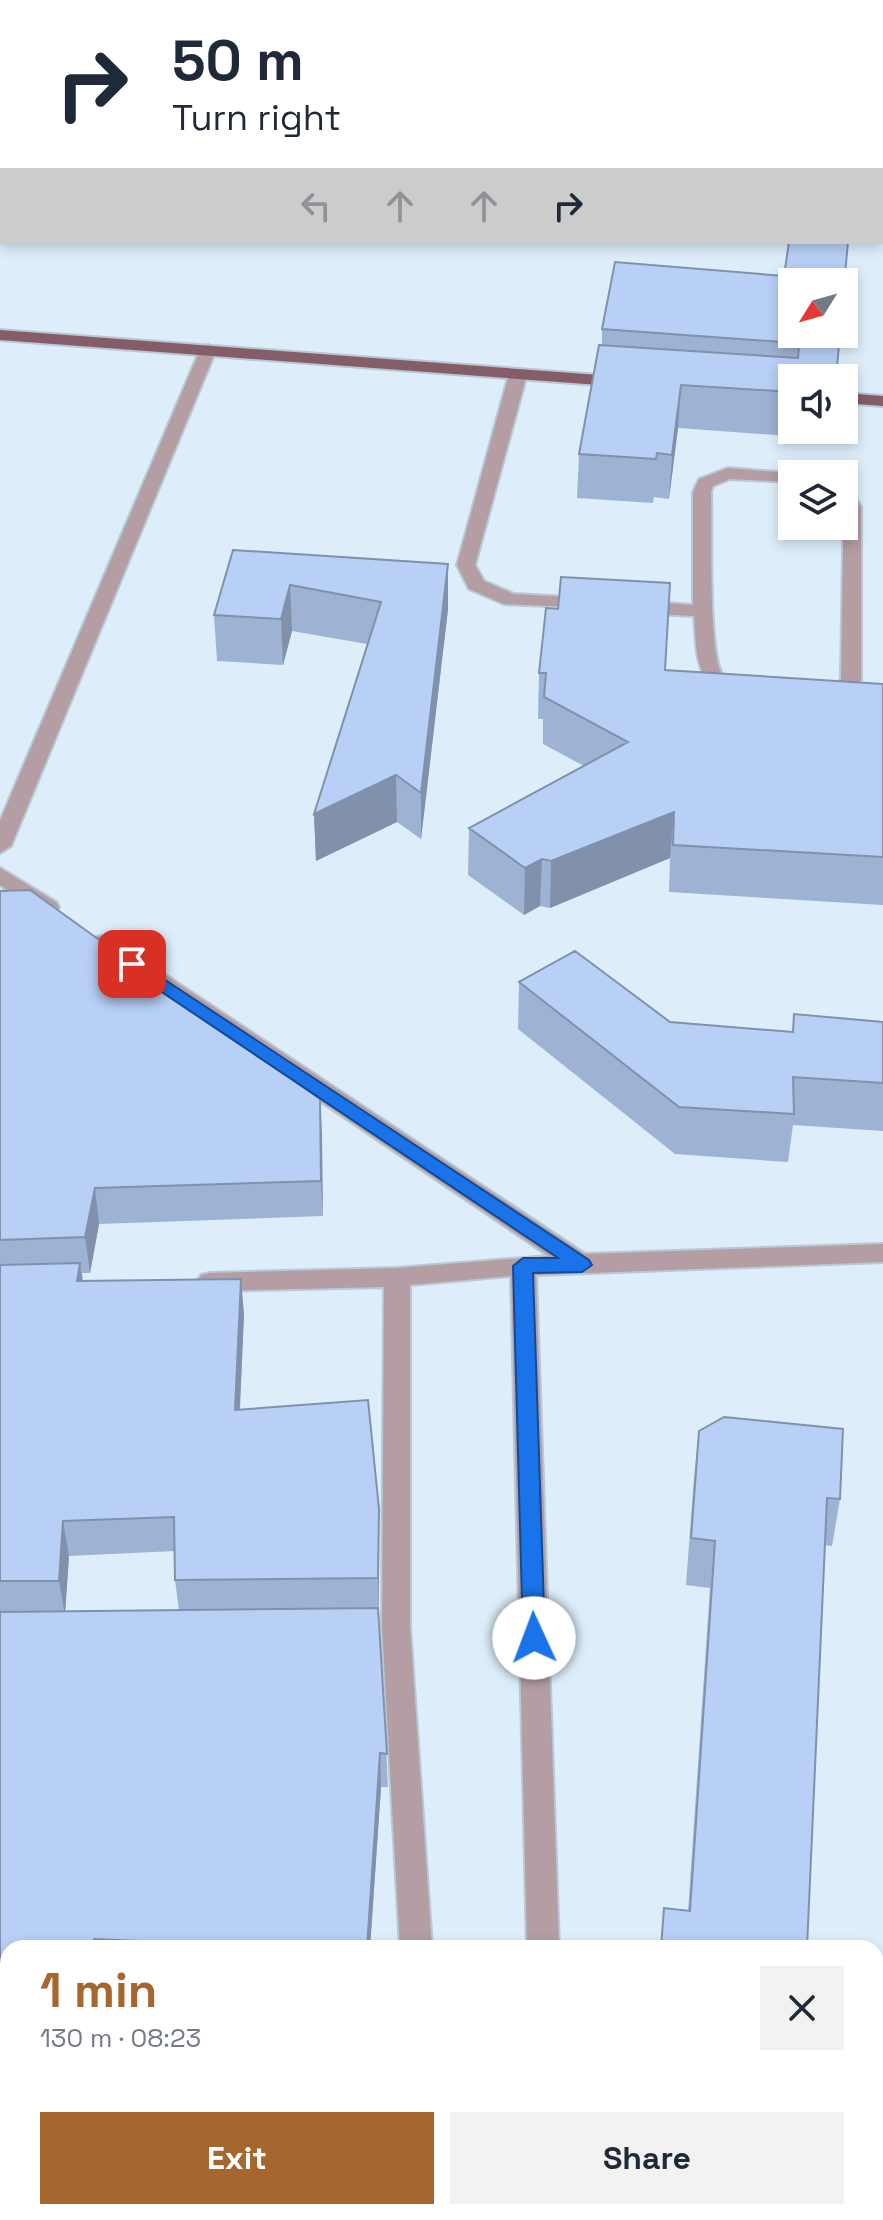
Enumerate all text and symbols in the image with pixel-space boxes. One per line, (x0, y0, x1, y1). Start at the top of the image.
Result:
text: 50 m (172, 25, 304, 96)
icon: right (40, 32, 144, 136)
text: Turn right (172, 95, 341, 141)
icon: left (294, 184, 338, 228)
icon: ahead (378, 184, 422, 228)
icon: ahead (462, 184, 506, 228)
icon: right (546, 184, 590, 228)
north arrow (778, 268, 858, 348)
map controls (778, 268, 858, 540)
button: sound (778, 364, 858, 444)
button: layers (778, 460, 858, 540)
pin (98, 930, 166, 998)
icon: arrive (110, 942, 154, 986)
position arrow (492, 1596, 576, 1680)
text: 1 min (40, 1960, 157, 2021)
button: close (760, 1966, 844, 2050)
text: 130 m · 08:23 (40, 2021, 201, 2055)
button: Exit (40, 2112, 434, 2204)
button: Share (450, 2112, 844, 2204)

